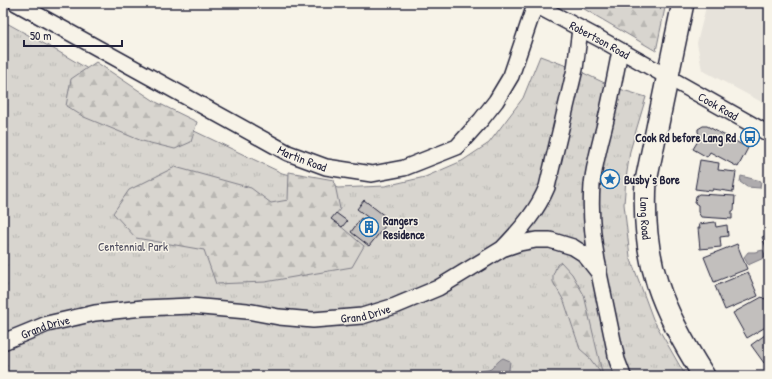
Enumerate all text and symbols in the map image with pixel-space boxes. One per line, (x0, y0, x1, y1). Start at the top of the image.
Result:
street label: Robertson Road (567, 16, 633, 63)
scale bar (24, 22, 122, 48)
text: 50 m (30, 27, 51, 44)
street label: Cook Road (695, 88, 742, 124)
bus stop icon: Cook Rd before Lang Rd (739, 126, 761, 148)
place label: Cook Rd before Lang Rd (635, 129, 736, 147)
street label: Martin Road (275, 141, 330, 175)
place icon: Busby’s Bore (599, 168, 621, 190)
place label: Busby’s Bore (624, 171, 680, 189)
street label: Lang Road (637, 197, 656, 241)
place label: Rangers Residence (383, 212, 425, 243)
building icon: Rangers Residence (358, 216, 380, 238)
park label: Centennial Park (98, 238, 168, 255)
street label: Grand Drive (340, 299, 393, 326)
street label: Grand Drive (18, 311, 71, 342)

